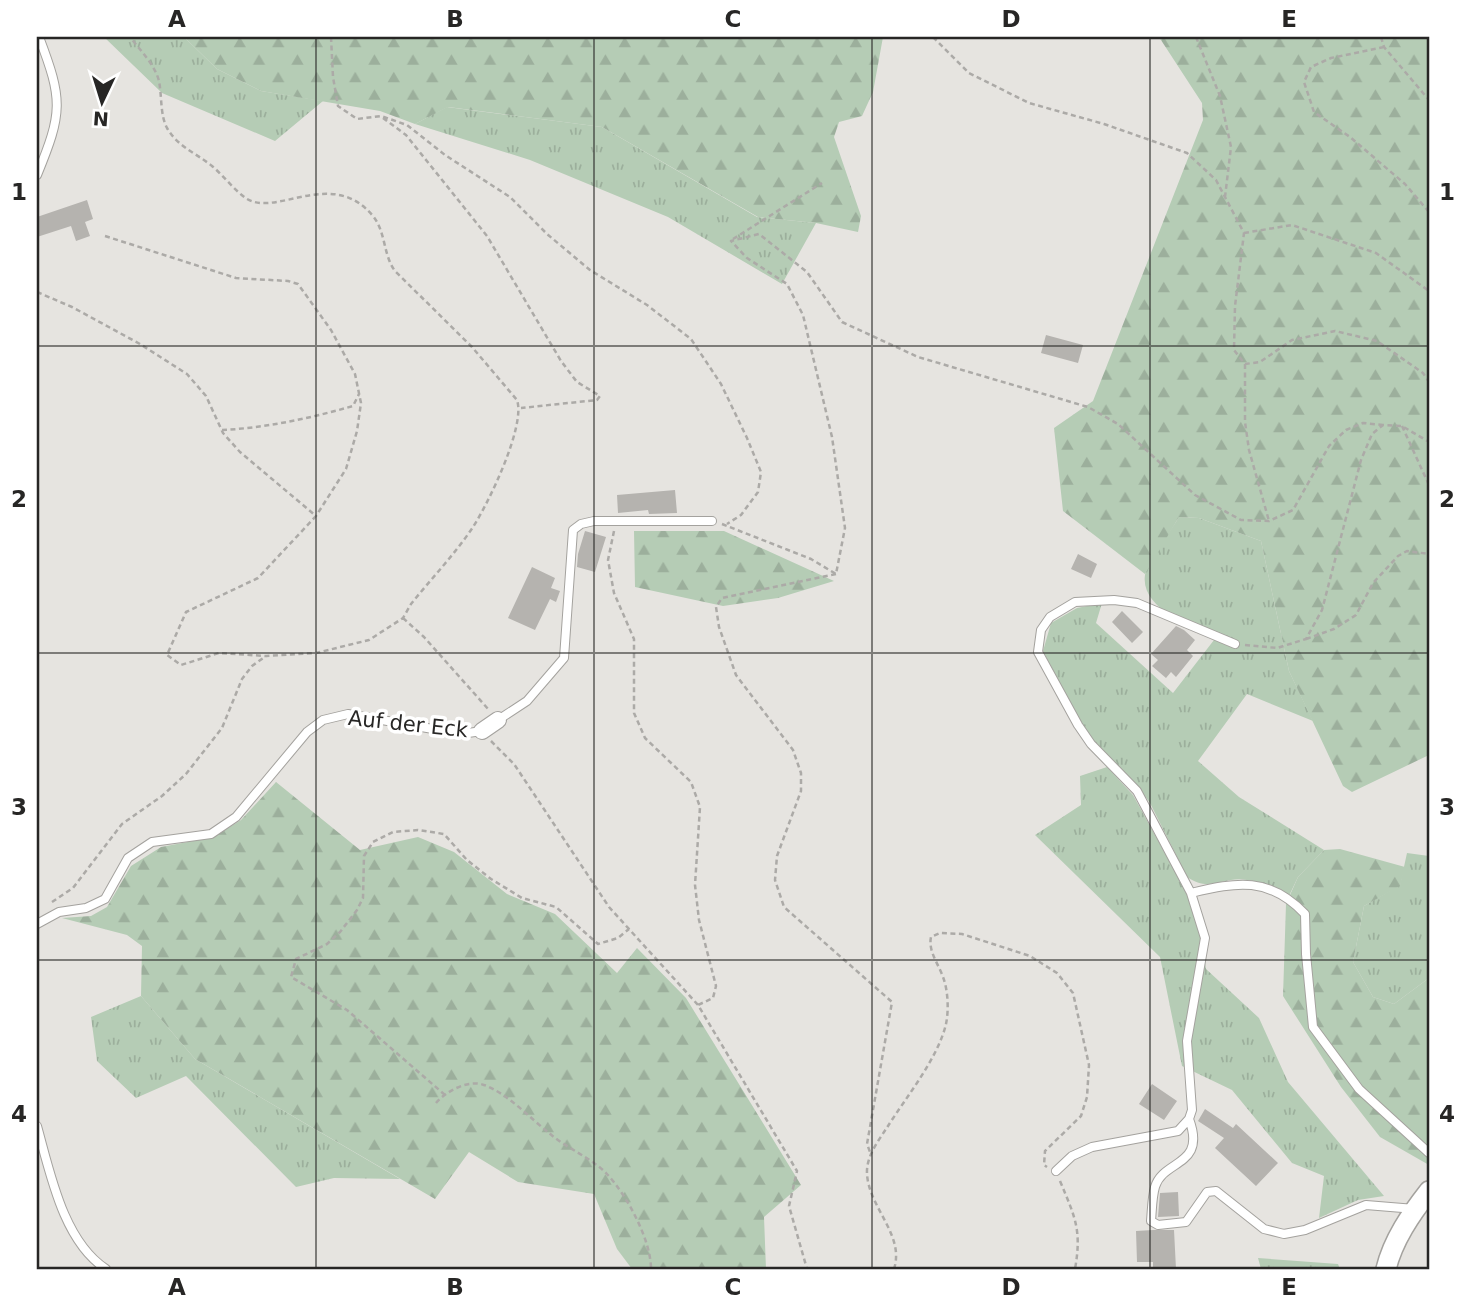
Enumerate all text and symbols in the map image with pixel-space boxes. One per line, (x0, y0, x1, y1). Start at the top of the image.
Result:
text: A (168, 6, 186, 32)
text: B (446, 6, 464, 32)
text: C (725, 6, 741, 32)
text: D (1001, 6, 1021, 32)
text: E (1281, 6, 1297, 32)
north arrow (66, 66, 136, 136)
text: N (92, 107, 110, 130)
text: 1 (11, 179, 27, 205)
text: 1 (1439, 179, 1455, 205)
text: 2 (11, 486, 27, 512)
text: 2 (1439, 486, 1455, 512)
street label: Auf der Eck (347, 706, 470, 742)
text: 3 (11, 794, 27, 820)
text: 3 (1439, 794, 1455, 820)
text: 4 (11, 1101, 27, 1127)
text: 4 (1439, 1101, 1455, 1127)
text: A (168, 1274, 186, 1300)
text: B (446, 1274, 464, 1300)
text: C (725, 1274, 741, 1300)
text: D (1001, 1274, 1021, 1300)
text: E (1281, 1274, 1297, 1300)

